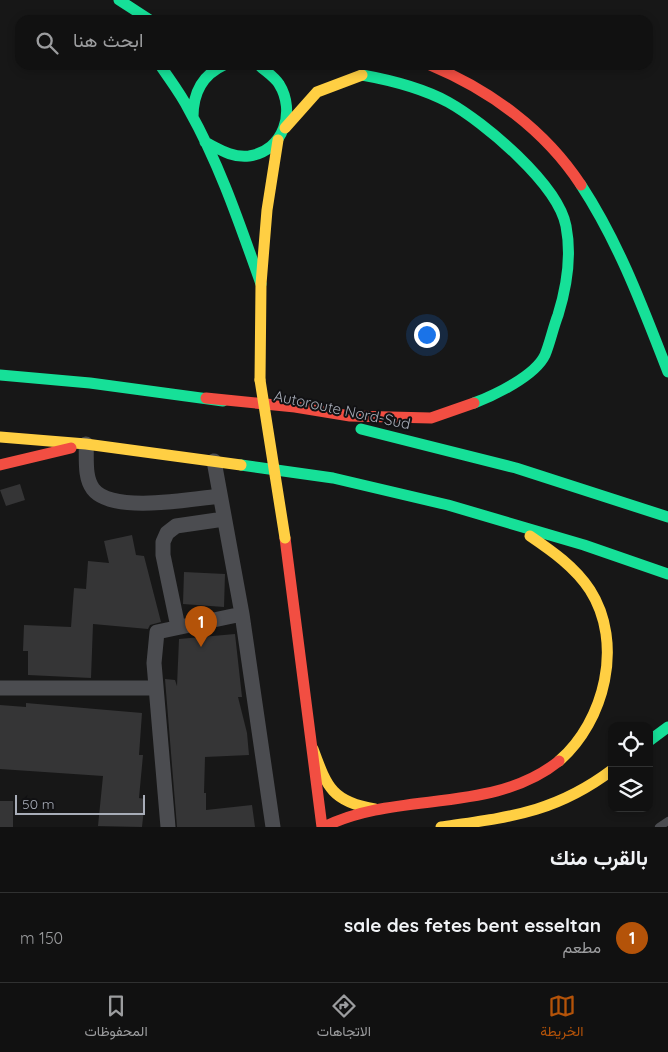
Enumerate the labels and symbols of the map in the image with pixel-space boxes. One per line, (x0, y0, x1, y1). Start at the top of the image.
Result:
your location (414, 322, 440, 348)
street label: Autoroute Nord-Sud (272, 386, 412, 433)
pin: 1 (185, 606, 217, 647)
scale bar (15, 792, 145, 815)

